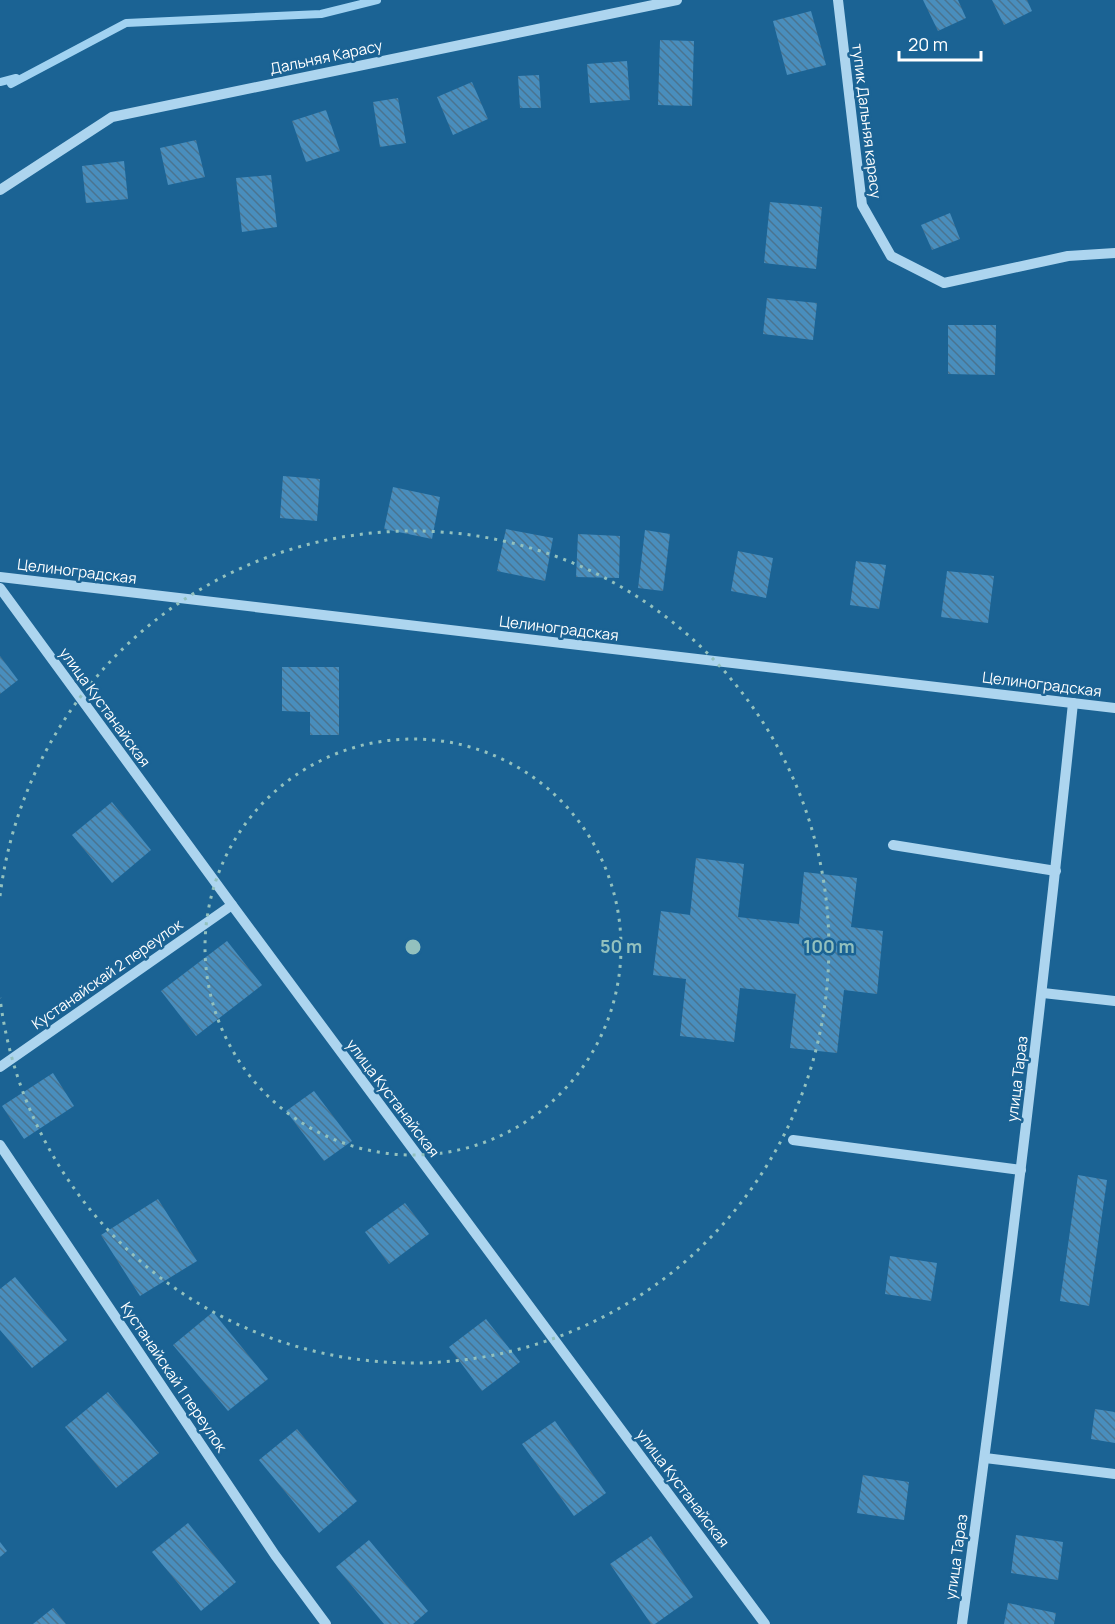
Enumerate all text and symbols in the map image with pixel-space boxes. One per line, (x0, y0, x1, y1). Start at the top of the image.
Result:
scale bar (899, 24, 982, 62)
text: 20 m (908, 32, 948, 56)
street label: Дальняя Карасу (268, 35, 384, 79)
street label: тупик Дальняя карасу (847, 42, 887, 200)
street label: Целиноградская (16, 553, 138, 589)
street label: Целиноградская (498, 610, 620, 646)
street label: улица Кустанайская (54, 643, 156, 771)
street label: Целиноградская (981, 666, 1103, 702)
street label: Кустанайскай 2 переулок (27, 914, 187, 1034)
text: 50 m (600, 934, 642, 958)
text: 100 m (803, 934, 855, 958)
centre of rings (403, 937, 423, 957)
street label: улица Кустанайская (342, 1035, 444, 1161)
street label: улица Тараз (1001, 1035, 1033, 1123)
street label: Кустанайскай 1 переулок (116, 1298, 233, 1457)
street label: улица Кустанайская (632, 1425, 734, 1551)
street label: улица Тараз (940, 1513, 972, 1601)

